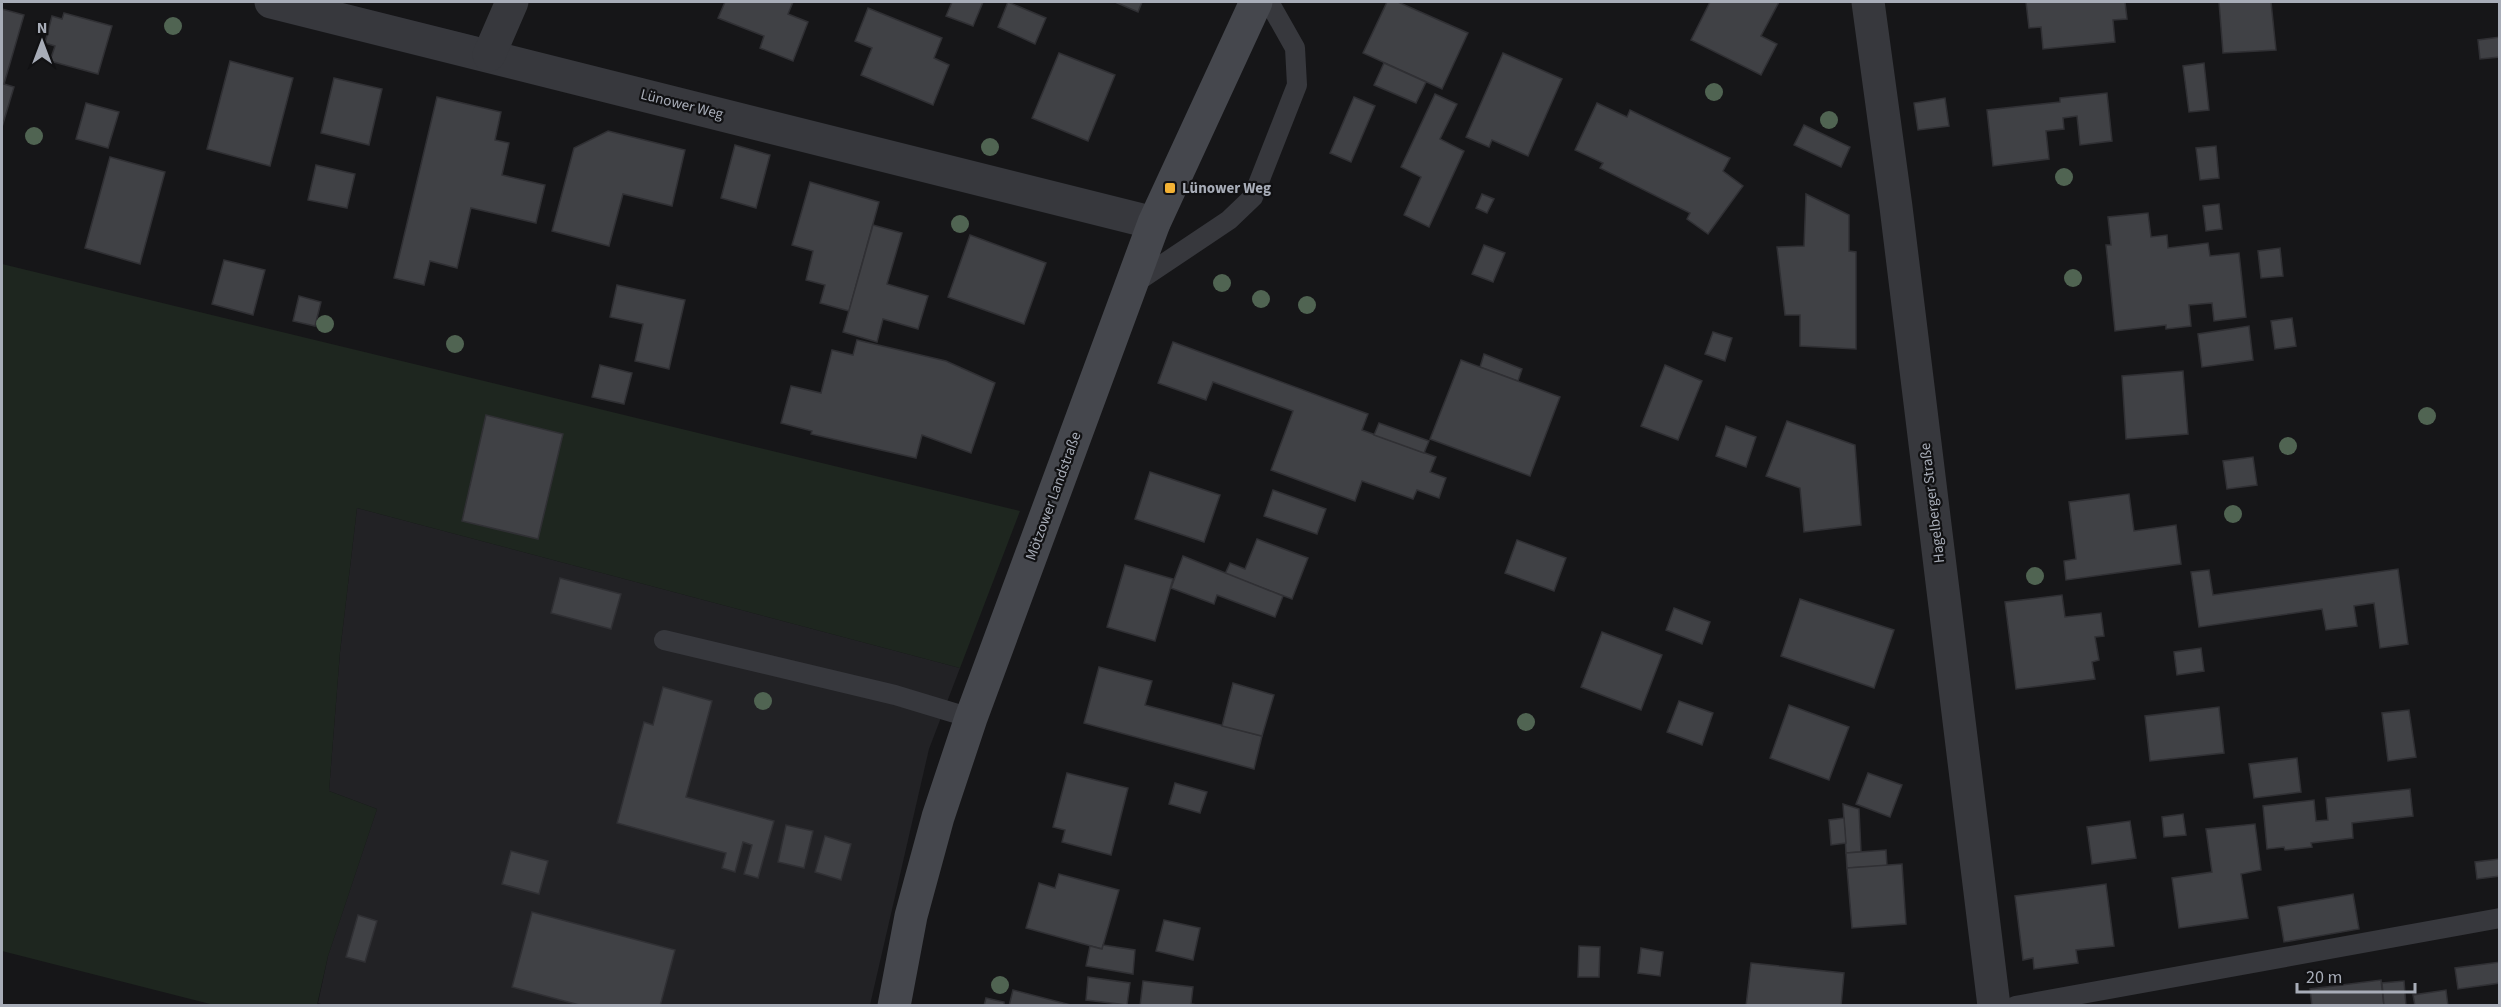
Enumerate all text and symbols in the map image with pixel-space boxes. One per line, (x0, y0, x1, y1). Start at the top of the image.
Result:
north arrow (12, 12, 72, 72)
text: N (37, 17, 47, 39)
street label: Lünower Weg (638, 84, 726, 125)
place label: Lünower Weg (1182, 178, 1271, 199)
marker: Lünower Weg (1163, 181, 1177, 195)
street label: Mötzower Landstraße (1020, 429, 1087, 563)
street label: Hagelberger Straße (1915, 442, 1950, 564)
scale bar (2297, 956, 2416, 994)
text: 20 m (2306, 965, 2342, 990)

